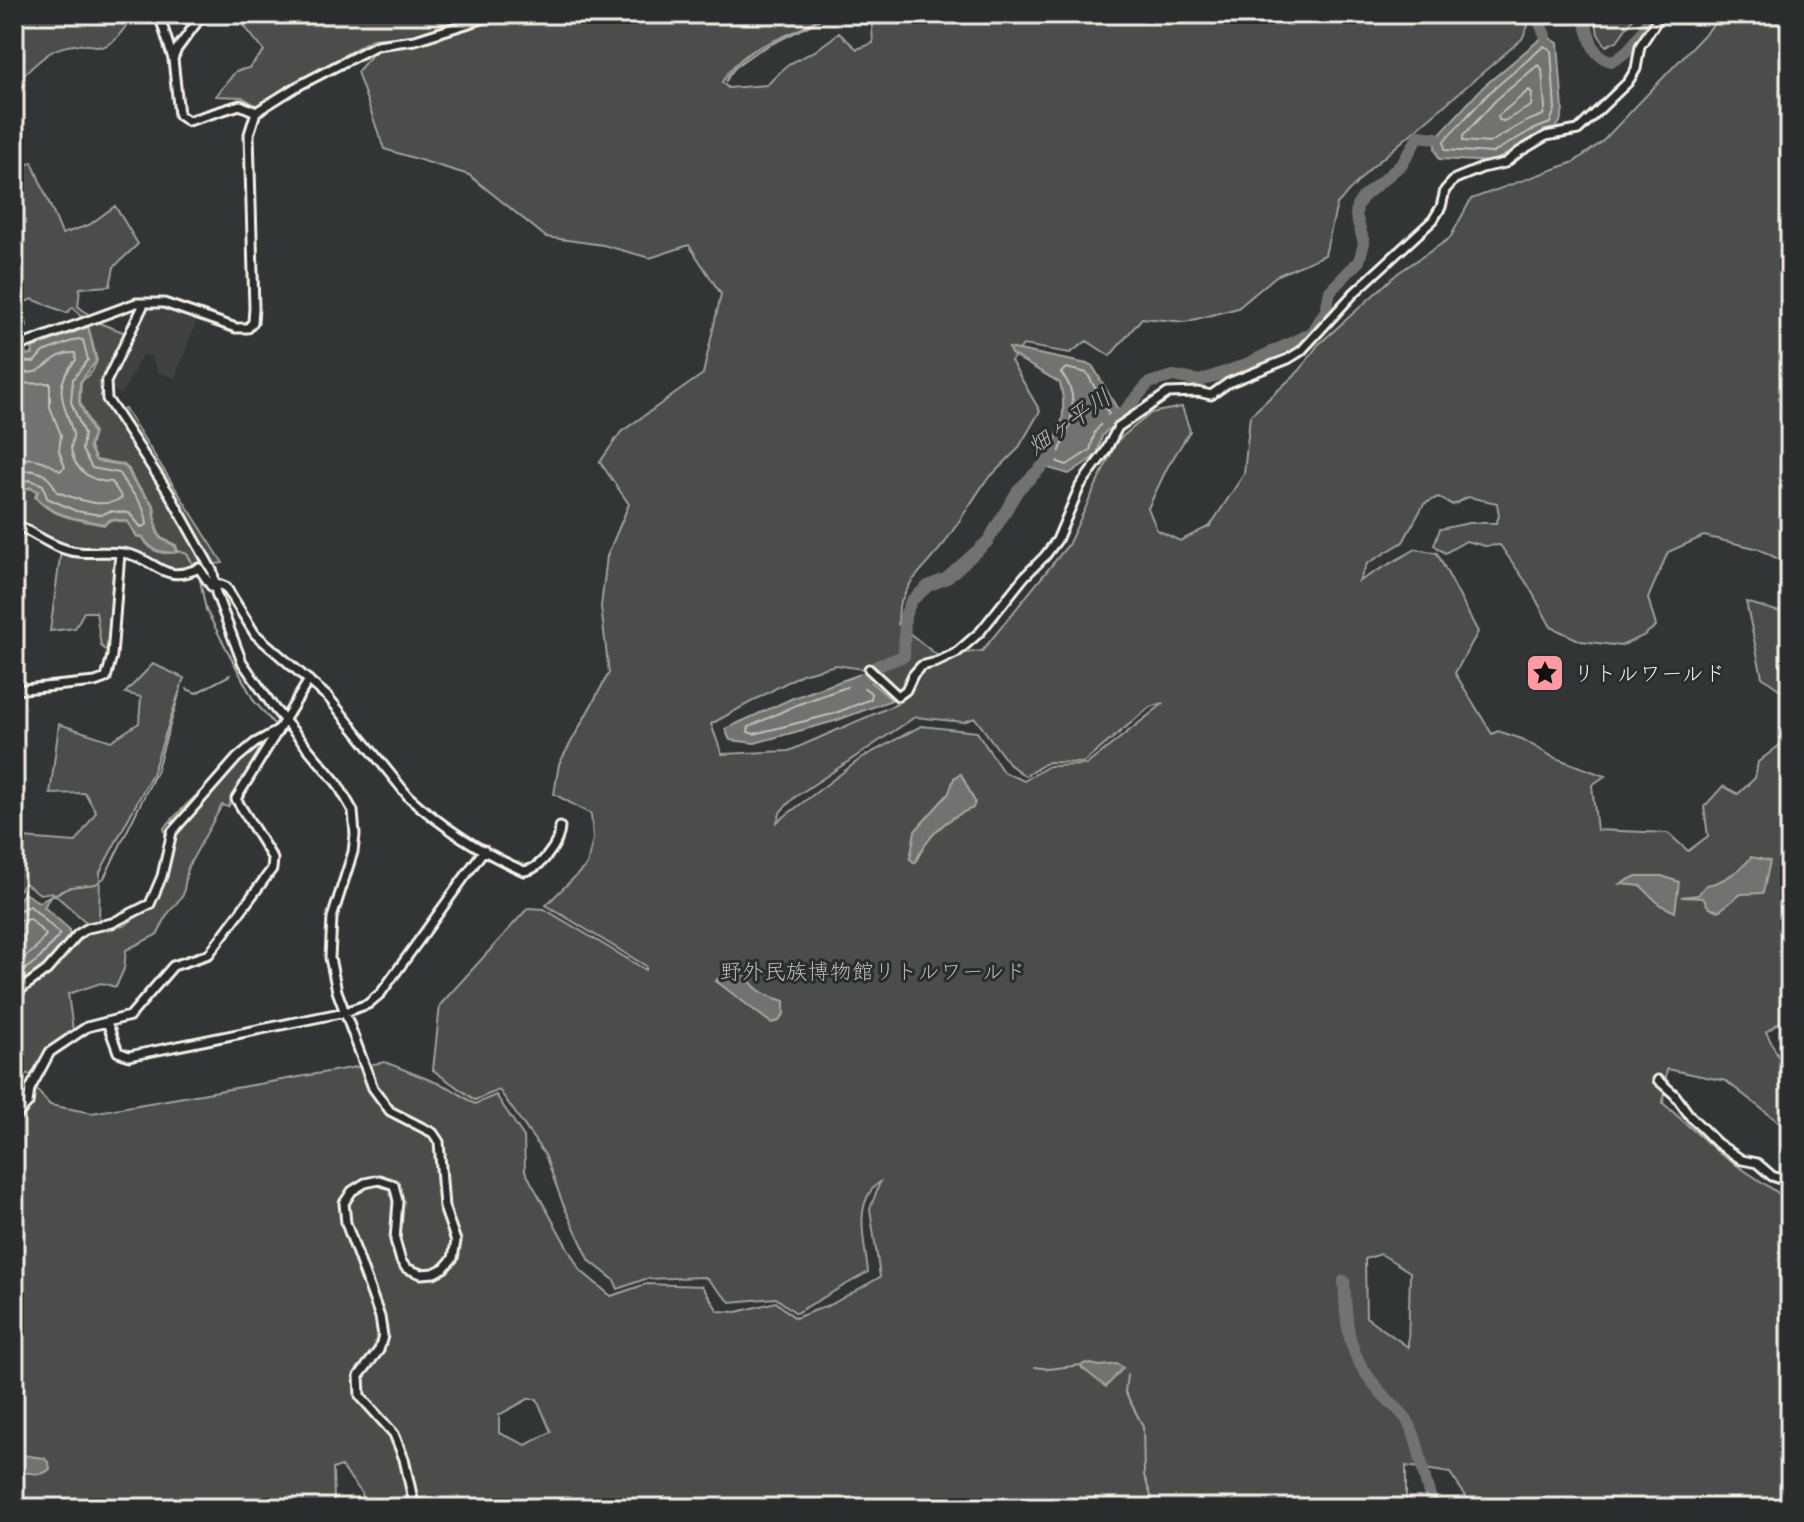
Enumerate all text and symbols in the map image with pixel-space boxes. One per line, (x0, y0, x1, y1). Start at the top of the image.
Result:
water label: 畑ヶ平川 (1020, 381, 1116, 461)
place icon: リトルワールド (1524, 652, 1566, 694)
place label: リトルワールド (1573, 658, 1726, 687)
park label: 野外民族博物館リトルワールド (720, 956, 1026, 985)

